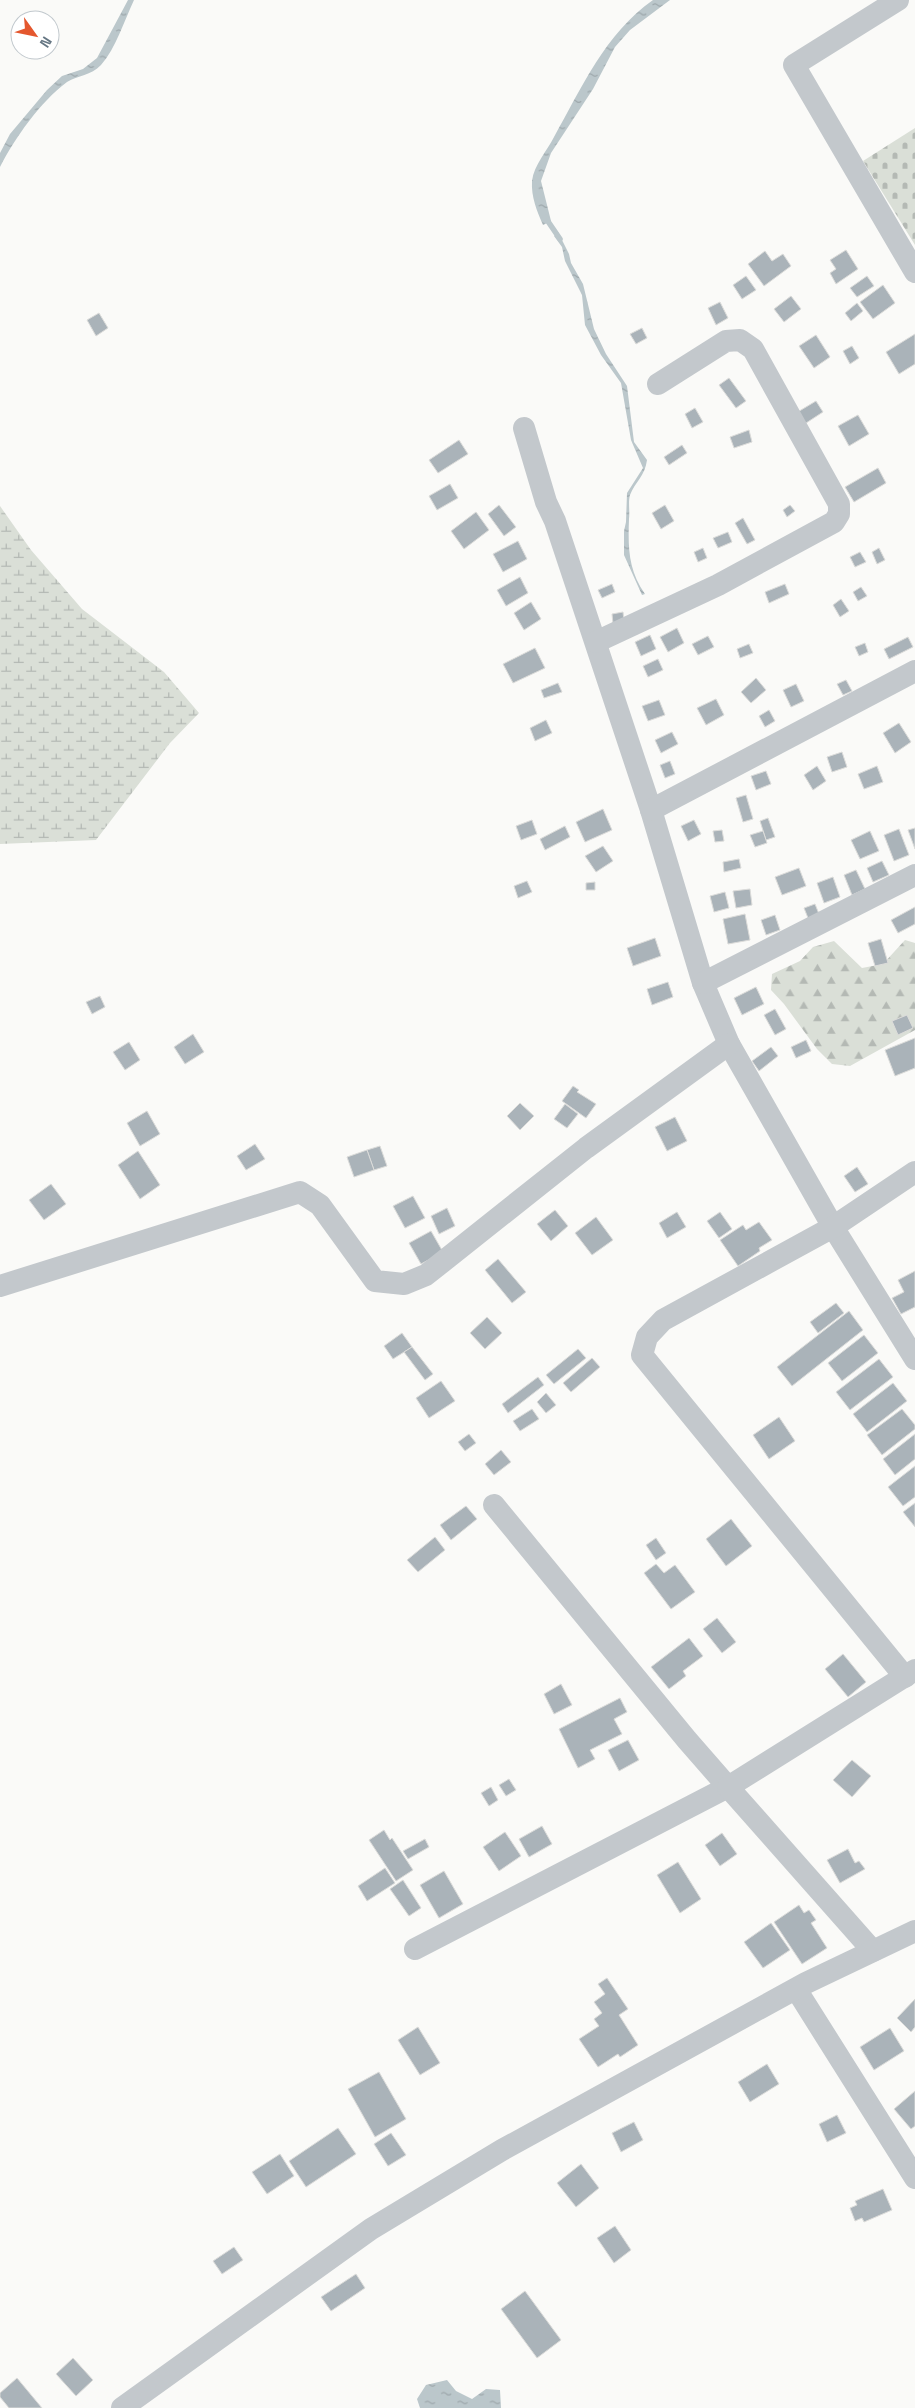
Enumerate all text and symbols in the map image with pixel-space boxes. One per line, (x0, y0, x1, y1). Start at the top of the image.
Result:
north arrow (10, 10, 60, 60)
text: N (36, 33, 56, 51)

